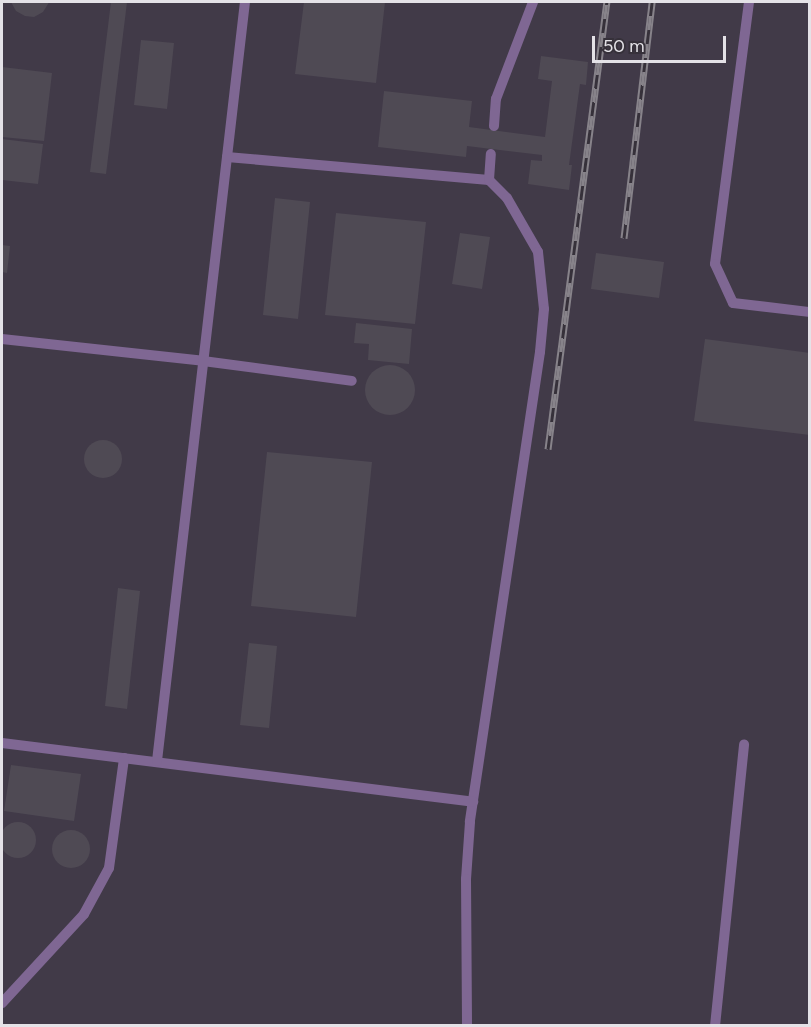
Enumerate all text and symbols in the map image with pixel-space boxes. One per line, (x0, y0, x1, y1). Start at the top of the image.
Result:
scale bar (595, 24, 728, 62)
text: 50 m (603, 35, 645, 57)

